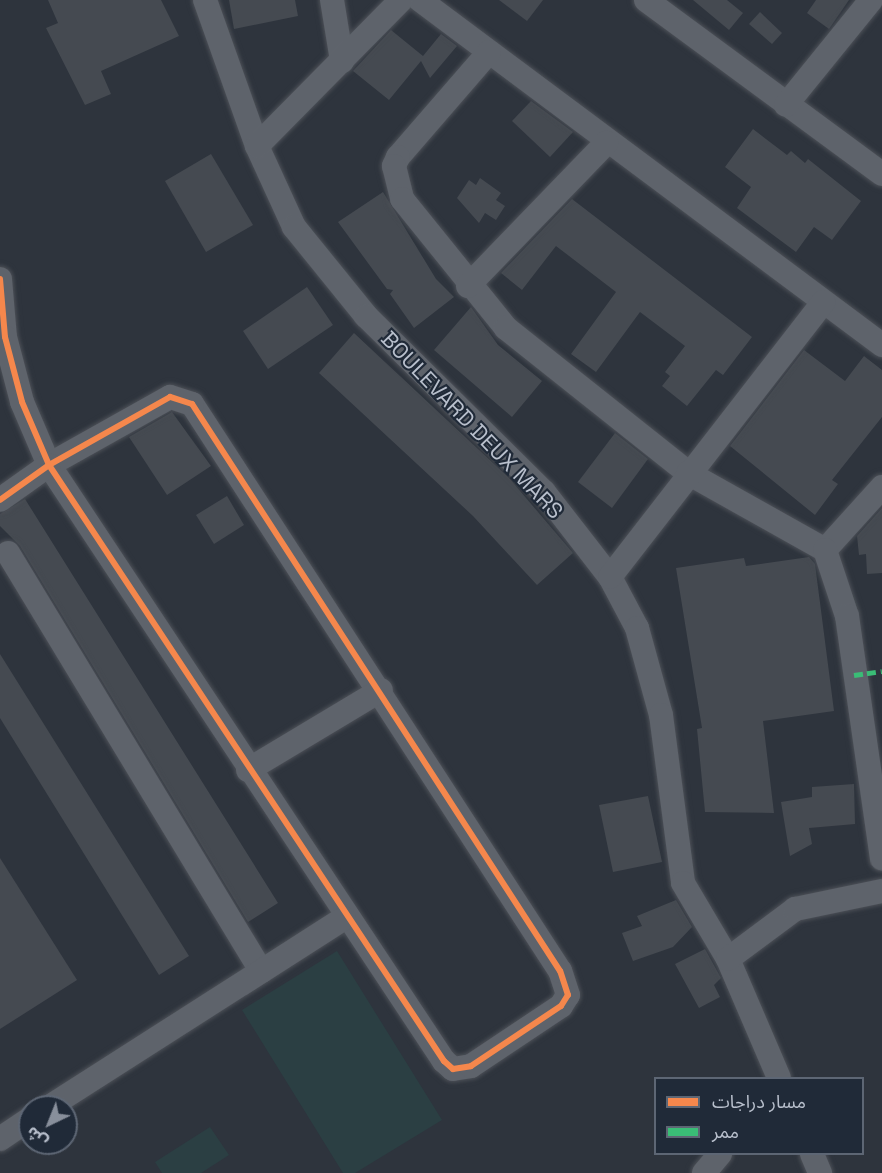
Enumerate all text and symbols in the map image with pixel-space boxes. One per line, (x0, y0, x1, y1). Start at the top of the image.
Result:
street label: BOULEVARD DEUX MARS (376, 326, 568, 524)
legend (654, 1077, 864, 1155)
text: مسار دراجات (712, 1090, 806, 1113)
north arrow (18, 1095, 78, 1155)
text: ممر (712, 1120, 739, 1143)
text: ش (22, 1122, 52, 1152)

